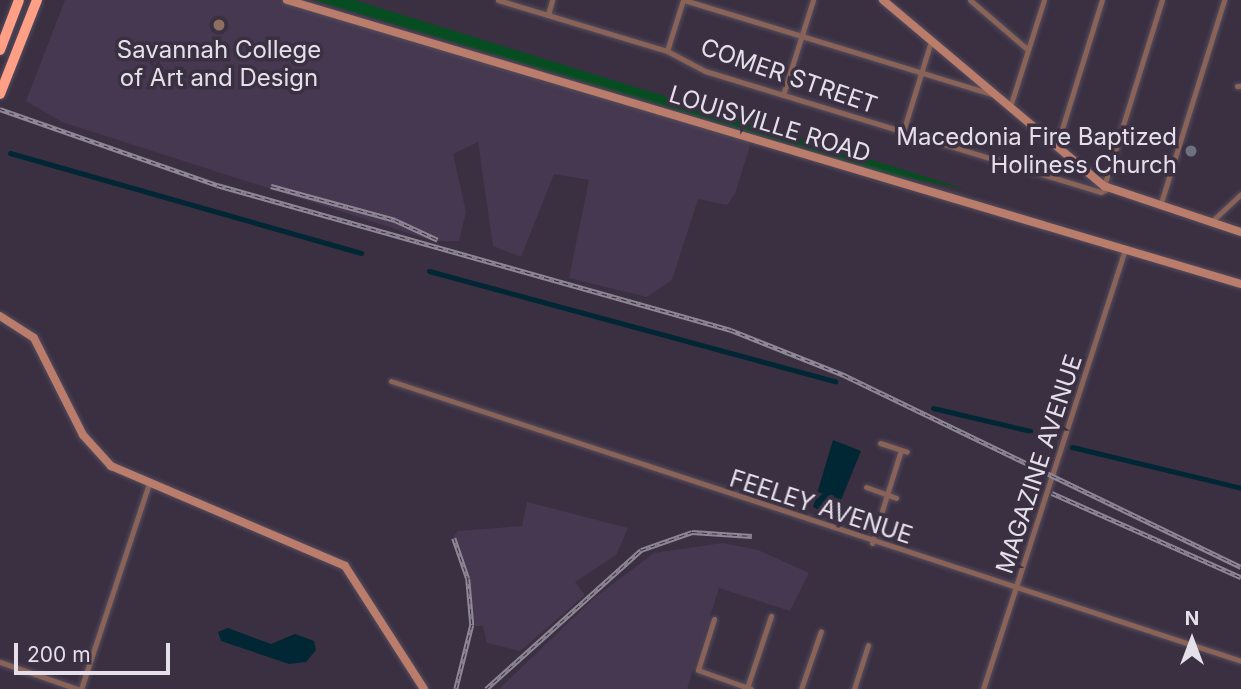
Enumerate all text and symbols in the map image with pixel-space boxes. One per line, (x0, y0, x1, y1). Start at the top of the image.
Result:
marker: Savannah College of Art and Design (211, 17, 227, 33)
street label: COMER STREET (697, 32, 881, 120)
place label: Savannah College of Art and Design (117, 36, 321, 92)
street label: LOUISVILLE ROAD (666, 80, 874, 168)
place label: Macedonia Fire Baptized Holiness Church (896, 123, 1177, 179)
marker: Macedonia Fire Baptized Holiness Church (1183, 143, 1199, 159)
street label: MAGAZINE AVENUE (990, 351, 1088, 577)
street label: FEELEY AVENUE (726, 464, 916, 550)
north arrow (1157, 605, 1227, 675)
text: N (1185, 607, 1199, 630)
scale bar (18, 630, 173, 674)
text: 200 m (27, 642, 91, 667)

